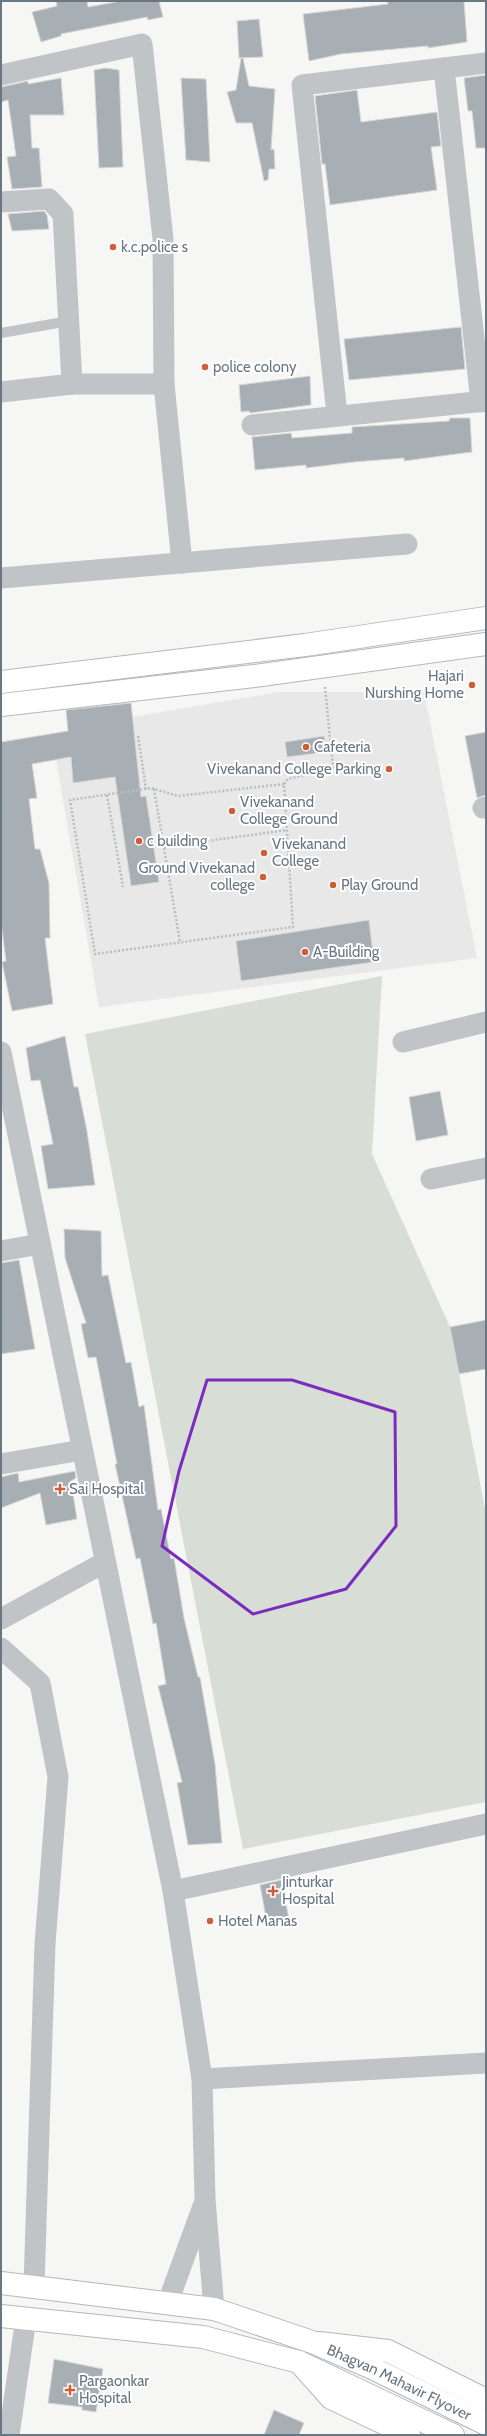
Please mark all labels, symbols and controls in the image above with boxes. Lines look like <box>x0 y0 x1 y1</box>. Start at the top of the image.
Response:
place label: k.c.police s <box>121 238 188 256</box>
marker: k.c.police s <box>108 242 118 252</box>
place label: police colony <box>213 358 297 376</box>
marker: police colony <box>200 362 210 372</box>
place label: Hajari Nurshing Home <box>365 667 464 702</box>
marker: Hajari Nurshing Home <box>467 680 477 690</box>
place label: Cafeteria <box>314 738 371 756</box>
marker: Cafeteria <box>301 742 311 752</box>
place label: Vivekanand College Parking <box>207 760 382 778</box>
marker: Vivekanand College Parking <box>384 764 394 774</box>
place label: Vivekanand College Ground <box>240 793 338 828</box>
marker: Vivekanand College Ground <box>227 806 237 816</box>
place label: c building <box>147 832 208 850</box>
place label: Vivekanand College <box>272 835 346 870</box>
marker: c building <box>134 836 144 846</box>
marker: Vivekanand College <box>259 848 269 858</box>
place label: Ground Vivekanad college <box>139 859 255 894</box>
marker: Ground Vivekanad college <box>258 872 268 882</box>
place label: Play Ground <box>341 876 418 894</box>
marker: Play Ground <box>328 880 338 890</box>
place label: A-Building <box>313 943 380 961</box>
marker: A-Building <box>300 947 310 957</box>
place label: Sai Hospital <box>69 1480 144 1498</box>
marker: Sai Hospital <box>54 1483 66 1495</box>
place label: Jinturkar Hospital <box>281 1873 335 1908</box>
marker: Jinturkar Hospital <box>267 1885 279 1897</box>
place label: Hotel Manas <box>218 1912 297 1930</box>
marker: Hotel Manas <box>205 1916 215 1926</box>
street label: Bhagvan Mahavir Flyover <box>324 2341 474 2424</box>
place label: Pargaonkar Hospital <box>79 2372 149 2407</box>
marker: Pargaonkar Hospital <box>64 2384 76 2396</box>

